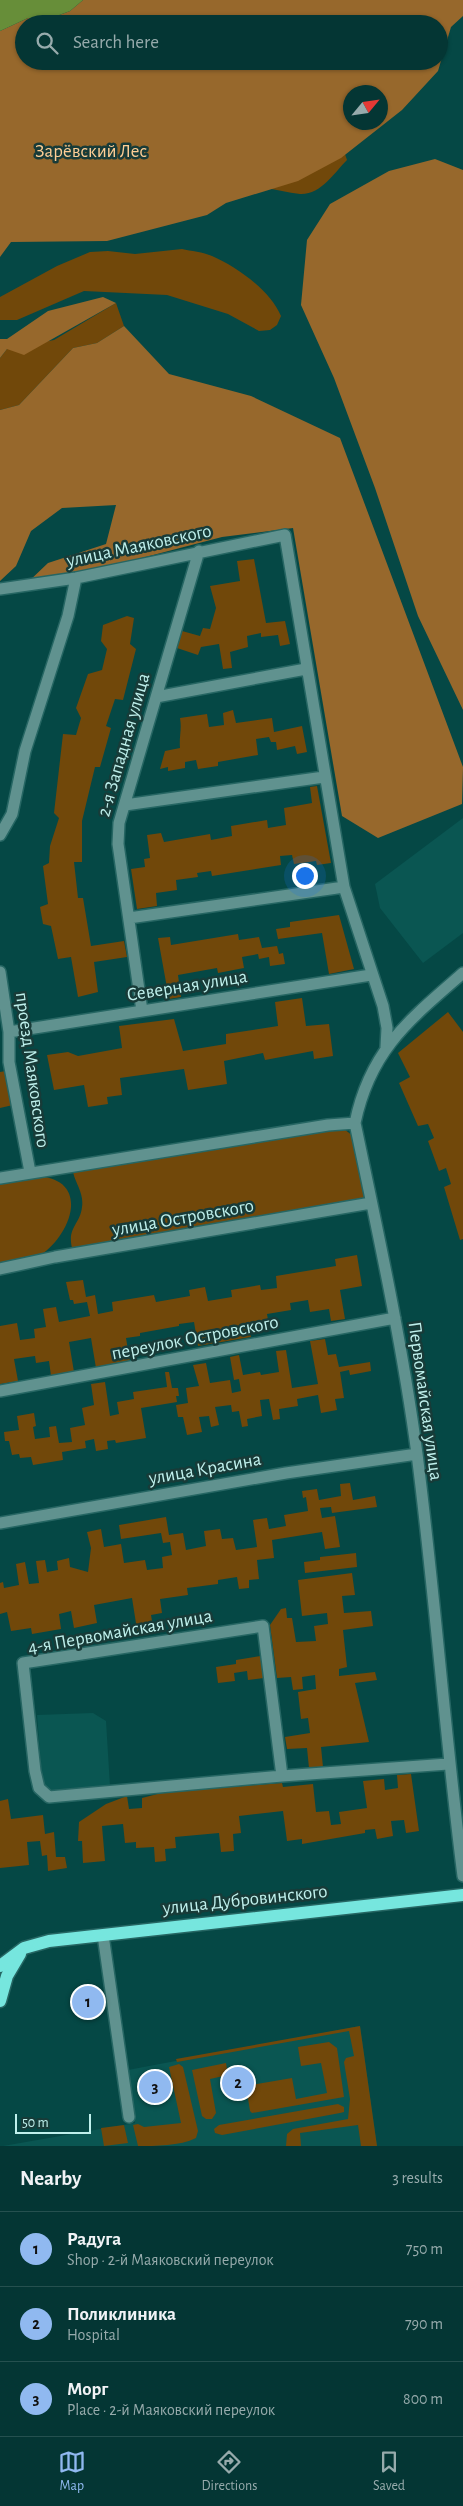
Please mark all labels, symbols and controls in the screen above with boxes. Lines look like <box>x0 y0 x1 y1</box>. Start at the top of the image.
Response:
search box <box>15 15 448 70</box>
icon: search <box>33 29 61 57</box>
text: Search here <box>73 33 159 52</box>
north arrow <box>343 85 388 130</box>
park label: Зарёвский Лес <box>35 142 147 161</box>
street label: улица Маяковского <box>64 521 213 571</box>
street label: 2-я Западная улица <box>94 671 154 819</box>
your location <box>292 863 318 889</box>
street label: Северная улица <box>125 967 249 1005</box>
street label: проезд Маяковского <box>12 991 52 1149</box>
street label: улица Островского <box>110 1196 255 1240</box>
street label: переулок Островского <box>110 1312 280 1364</box>
street label: Первомайская улица <box>404 1320 446 1482</box>
street label: улица Красина <box>146 1450 263 1488</box>
street label: 4-я Первомайская улица <box>26 1606 214 1658</box>
street label: улица Дубровинского <box>161 1882 328 1918</box>
pin: 1 <box>72 1983 104 2021</box>
pin: 2 <box>222 2064 254 2102</box>
pin: 3 <box>139 2068 171 2106</box>
scale bar <box>15 2111 91 2134</box>
text: 50 m <box>22 2116 49 2130</box>
text: Nearby <box>20 2168 81 2189</box>
text: 3 results <box>392 2170 443 2186</box>
text: Радуга <box>67 2230 121 2249</box>
text: 1 <box>33 2241 39 2257</box>
text: 750 m <box>406 2241 443 2257</box>
text: Shop · 2-й Маяковский переулок <box>67 2252 274 2268</box>
text: Поликлиника <box>67 2305 176 2324</box>
text: 2 <box>32 2316 40 2332</box>
text: 790 m <box>405 2316 443 2332</box>
text: Hospital <box>67 2327 120 2343</box>
text: Морг <box>67 2380 108 2399</box>
text: 3 <box>33 2391 39 2407</box>
text: 800 m <box>403 2391 443 2407</box>
text: Place · 2-й Маяковский переулок <box>67 2402 275 2418</box>
tab: Map <box>58 2448 86 2495</box>
tab: Directions <box>202 2448 257 2495</box>
tab: Saved <box>373 2448 405 2495</box>

